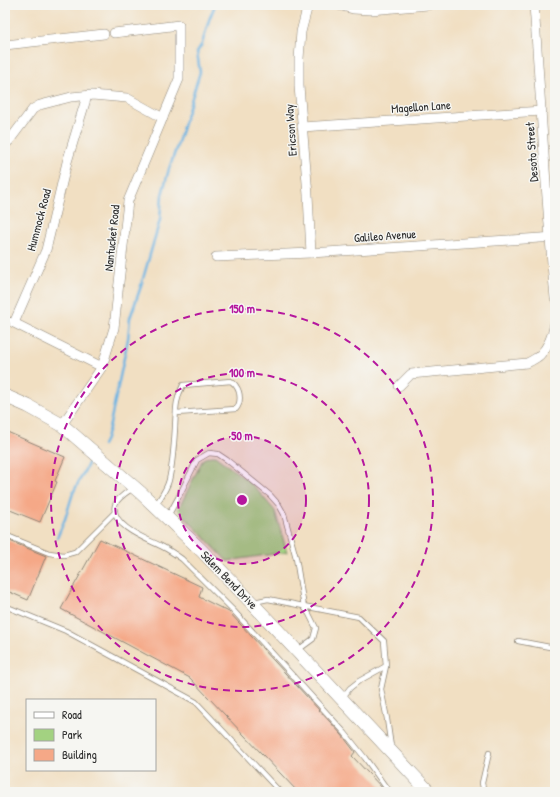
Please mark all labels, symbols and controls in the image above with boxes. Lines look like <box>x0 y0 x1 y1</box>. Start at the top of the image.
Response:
street label: Magellon Lane <box>391 96 451 117</box>
street label: Ericson Way <box>280 103 301 157</box>
street label: Desoto Street <box>521 121 542 182</box>
street label: Hummock Road <box>22 187 55 253</box>
street label: Nantucket Road <box>100 204 123 272</box>
street label: Galileo Avenue <box>353 225 417 246</box>
text: 150 m <box>229 300 255 317</box>
text: 100 m <box>229 364 255 381</box>
text: 50 m <box>231 427 253 444</box>
centre of rings <box>235 493 249 507</box>
street label: Salem Bend Drive <box>197 547 262 613</box>
legend <box>26 699 156 771</box>
text: Road <box>62 706 82 723</box>
text: Park <box>62 726 82 743</box>
text: Building <box>62 746 97 763</box>

